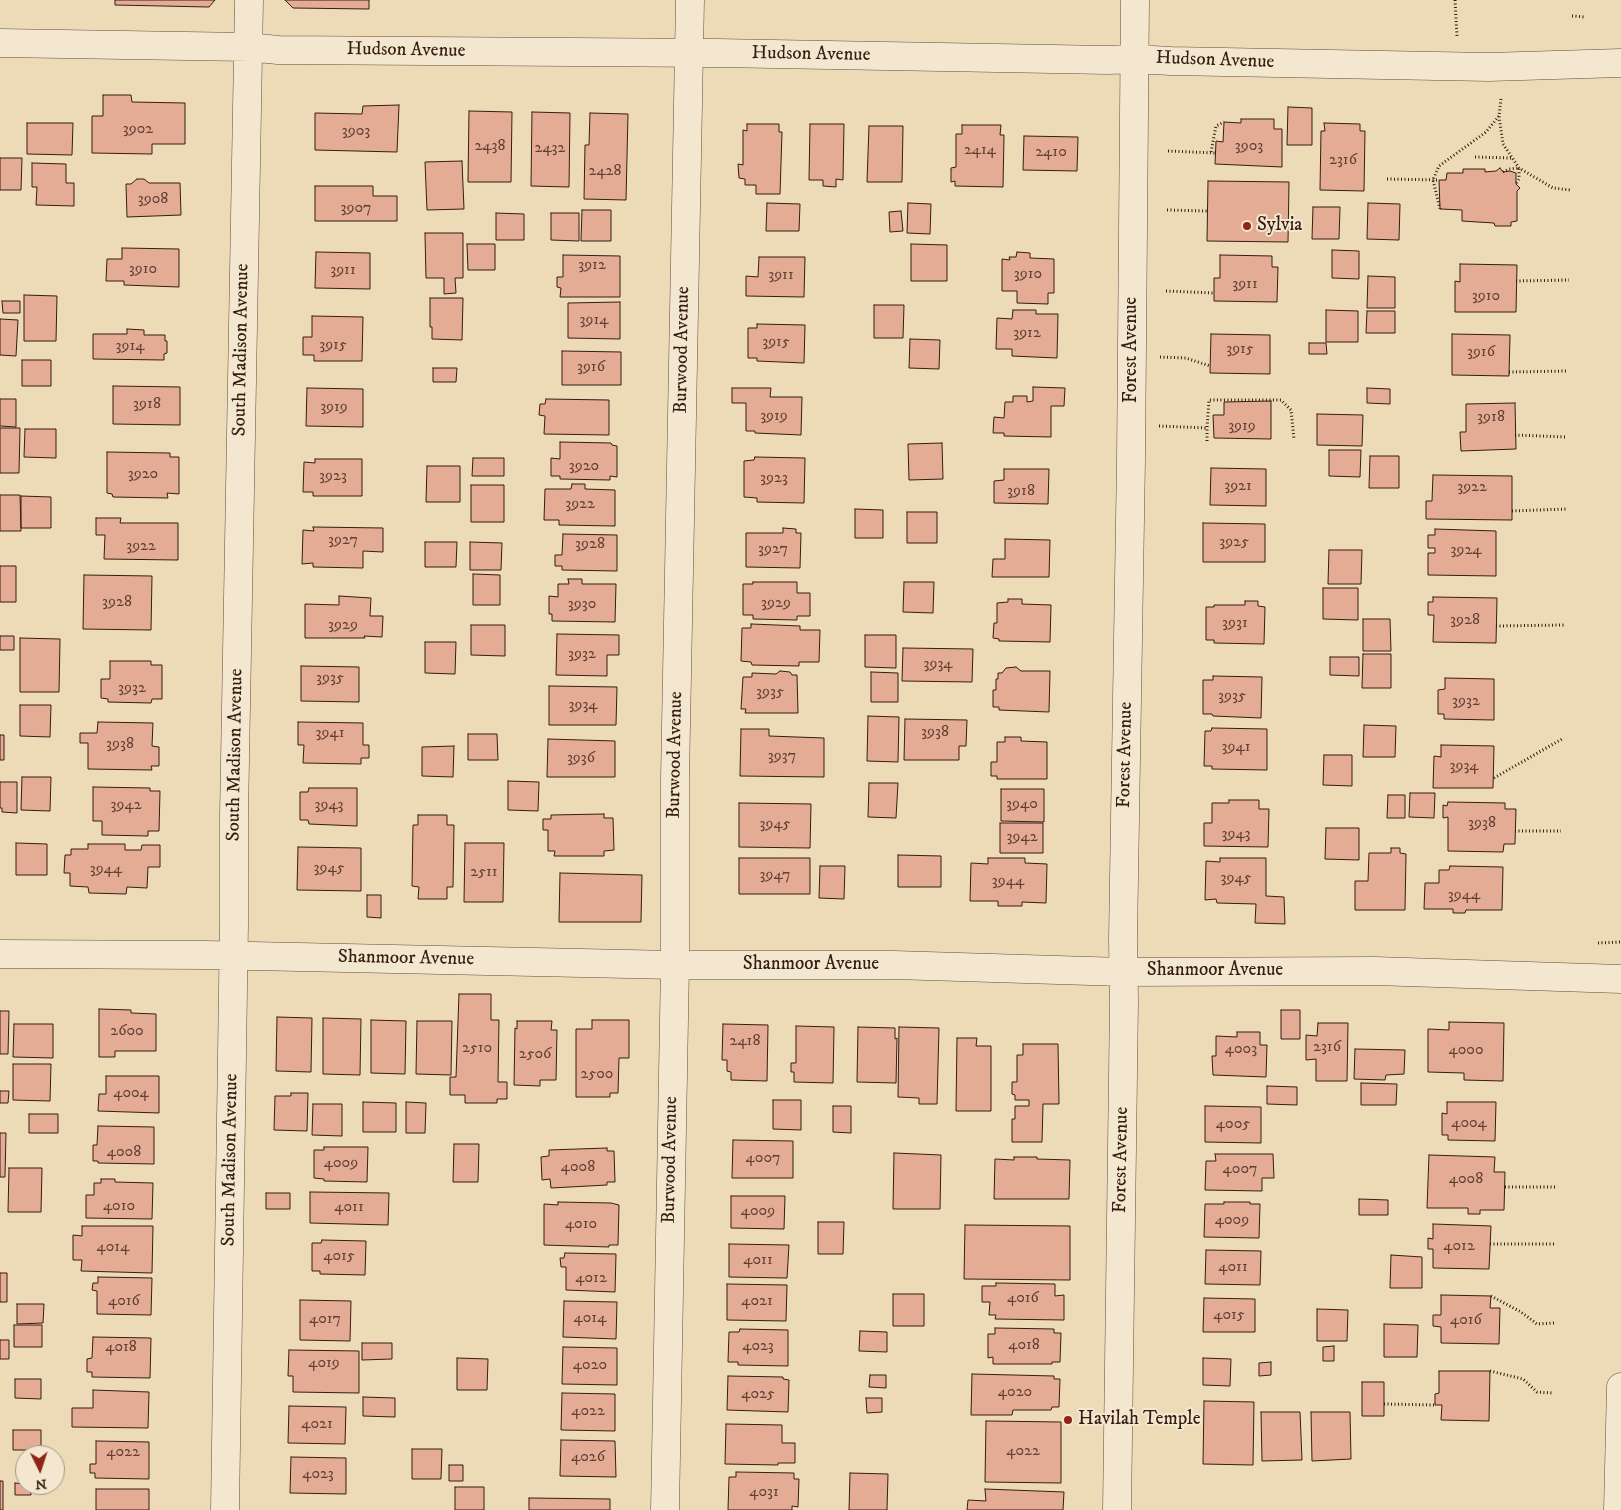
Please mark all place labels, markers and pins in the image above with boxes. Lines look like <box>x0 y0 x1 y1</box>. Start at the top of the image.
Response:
place label: Sylvia <box>1257 215 1302 237</box>
marker: Sylvia <box>1241 220 1253 232</box>
place label: Havilah Temple <box>1078 1409 1201 1431</box>
marker: Havilah Temple <box>1062 1414 1074 1426</box>

